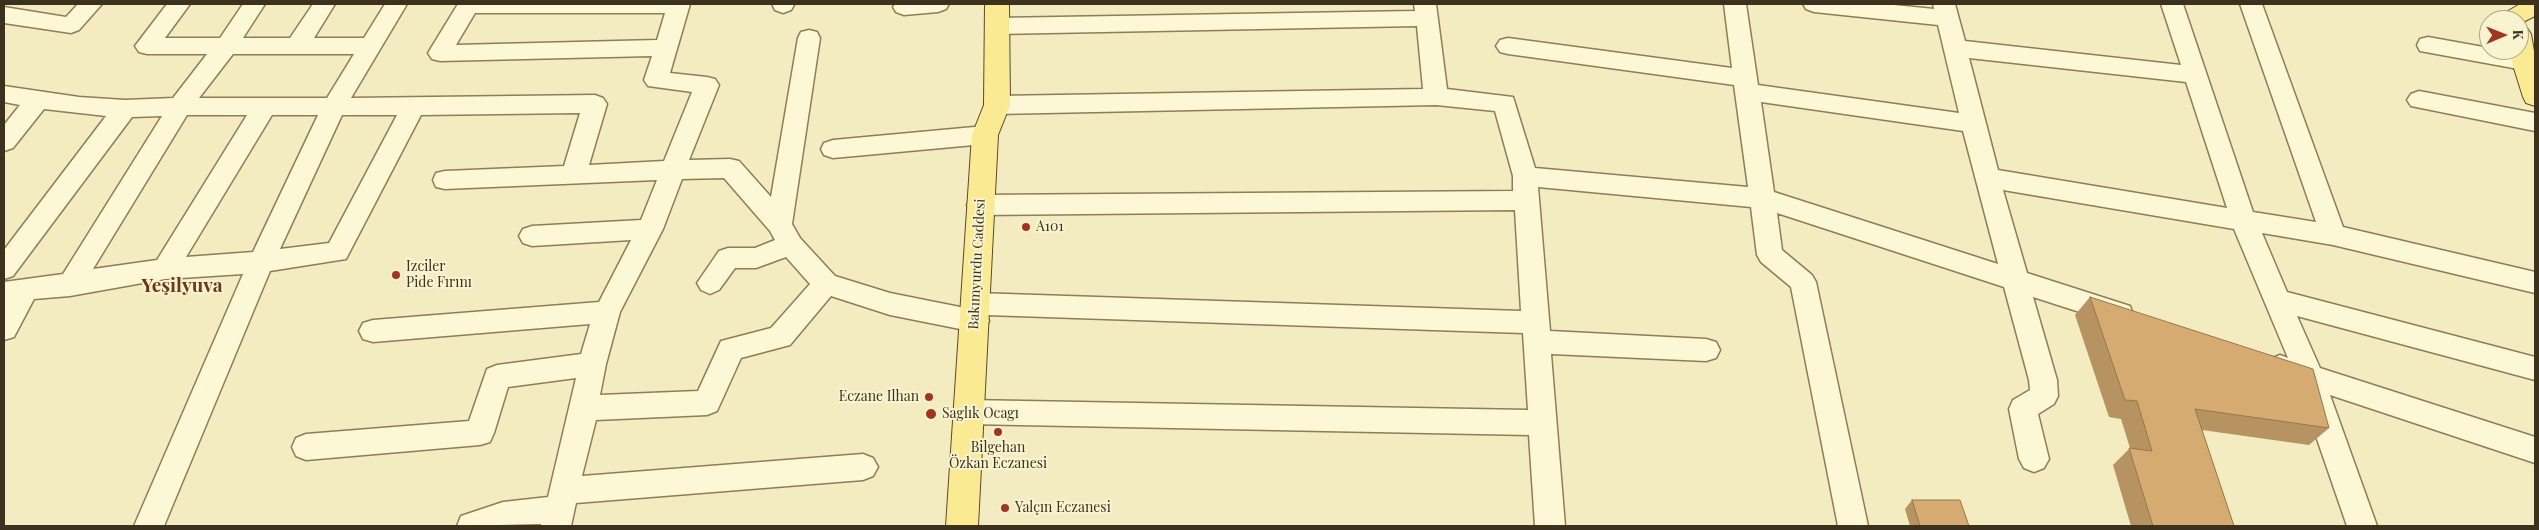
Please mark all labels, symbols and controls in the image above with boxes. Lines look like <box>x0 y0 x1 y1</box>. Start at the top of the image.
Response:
north arrow <box>2479 10 2529 60</box>
text: K <box>2509 30 2528 40</box>
street label: Bakımyurdu Caddesi <box>965 198 989 330</box>
place label: A101 <box>1036 219 1064 235</box>
marker: A101 <box>1020 221 1032 233</box>
place label: Izciler Pide Fırını <box>406 259 472 292</box>
marker: Izciler Pide Fırını <box>390 269 402 281</box>
district label: Yeşilyuva <box>141 275 223 297</box>
place label: Eczane Ilhan <box>839 389 919 405</box>
marker: Eczane Ilhan <box>923 391 935 403</box>
place label: Saglık Ocagı <box>942 406 1019 422</box>
marker: Saglık Ocagı <box>924 407 938 421</box>
marker: Bilgehan Özkan Eczanesi <box>992 426 1004 438</box>
place label: Bilgehan Özkan Eczanesi <box>949 440 1047 472</box>
place label: Yalçın Eczanesi <box>1015 500 1111 516</box>
marker: Yalçın Eczanesi <box>999 502 1011 514</box>

